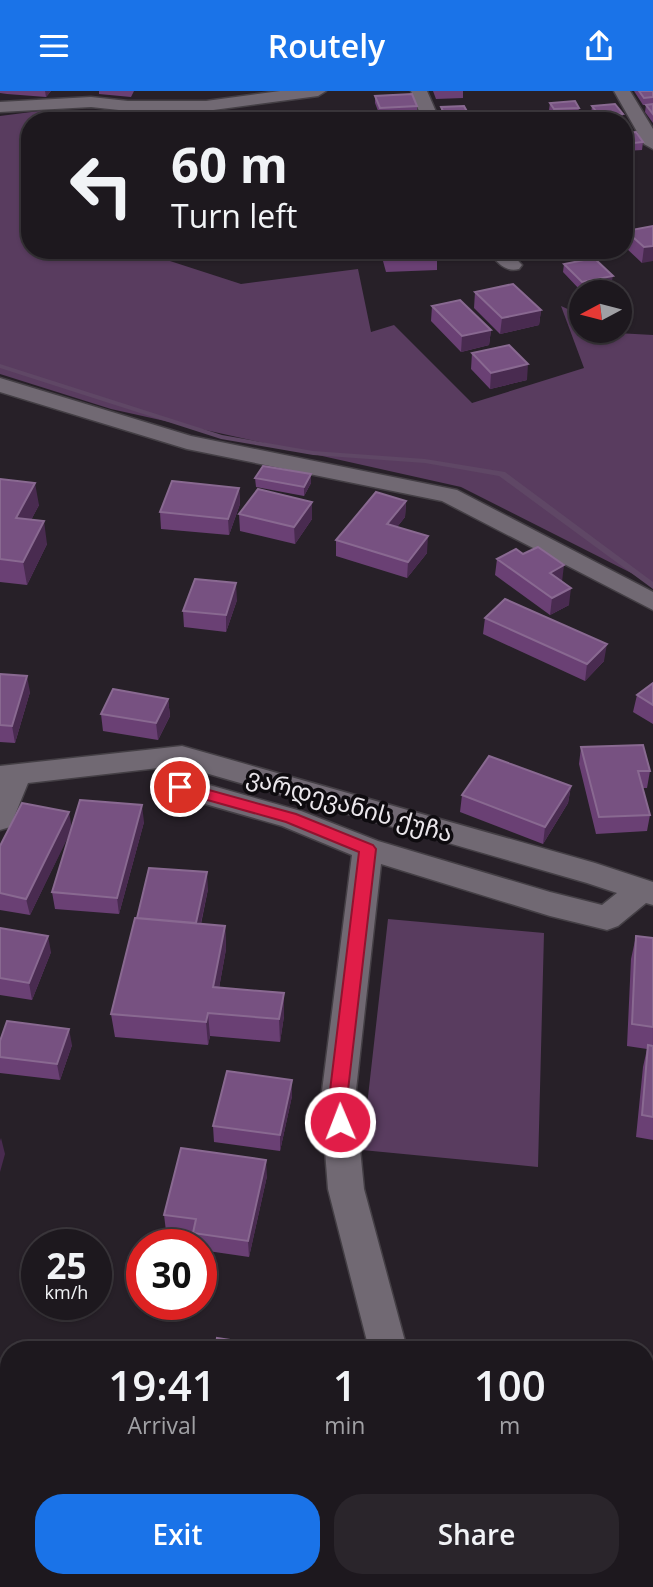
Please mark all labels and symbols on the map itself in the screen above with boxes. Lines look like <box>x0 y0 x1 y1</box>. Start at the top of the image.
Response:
north arrow <box>569 280 632 343</box>
pin <box>150 757 210 817</box>
street label: ვარდევანის ქუჩა <box>243 759 457 849</box>
position arrow <box>303 1085 377 1159</box>
speed limit sign: 30 <box>126 1229 217 1320</box>

